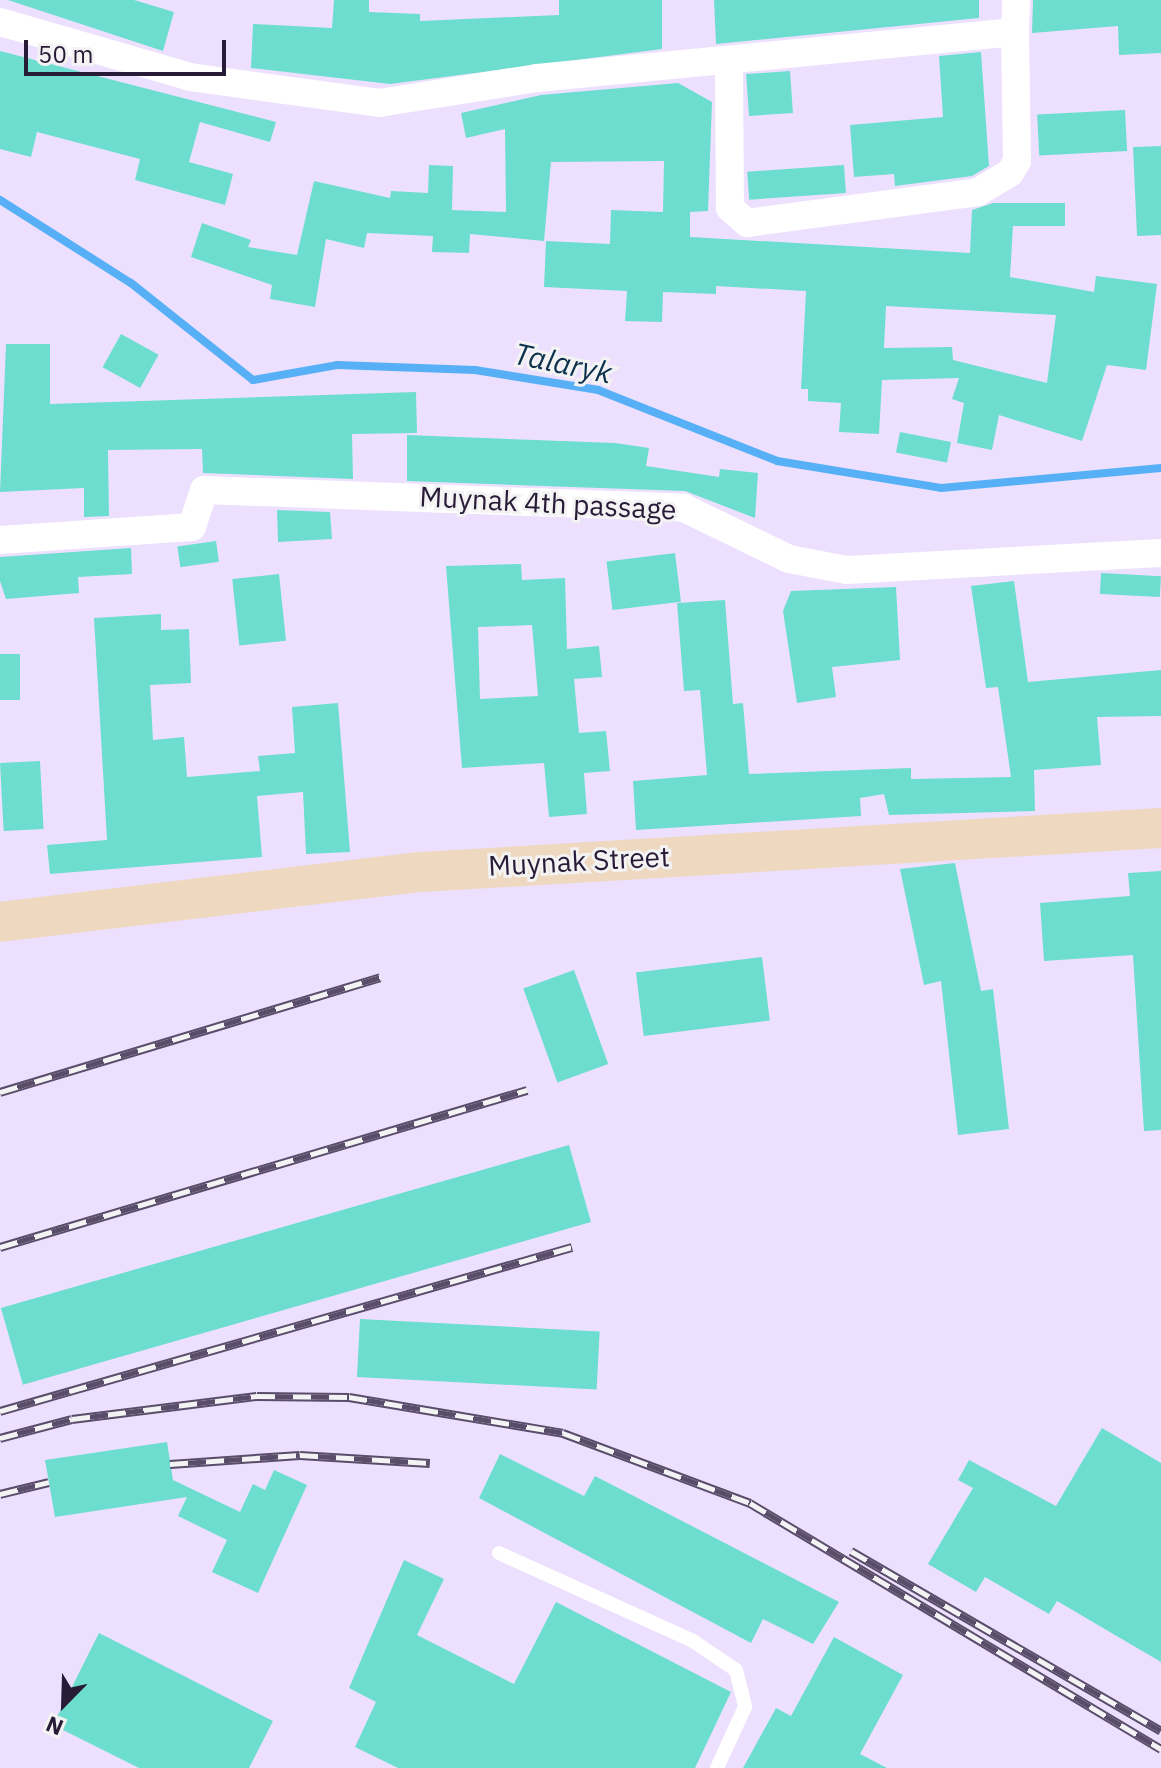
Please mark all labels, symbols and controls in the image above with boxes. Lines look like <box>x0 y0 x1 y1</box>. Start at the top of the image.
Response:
scale bar <box>28 24 230 74</box>
text: 50 m <box>38 38 93 70</box>
water label: Talaryk <box>511 335 615 391</box>
street label: Muynak 4th passage <box>419 479 677 527</box>
street label: Muynak Street <box>487 839 671 883</box>
north arrow <box>24 1664 104 1744</box>
text: N <box>41 1710 67 1743</box>

